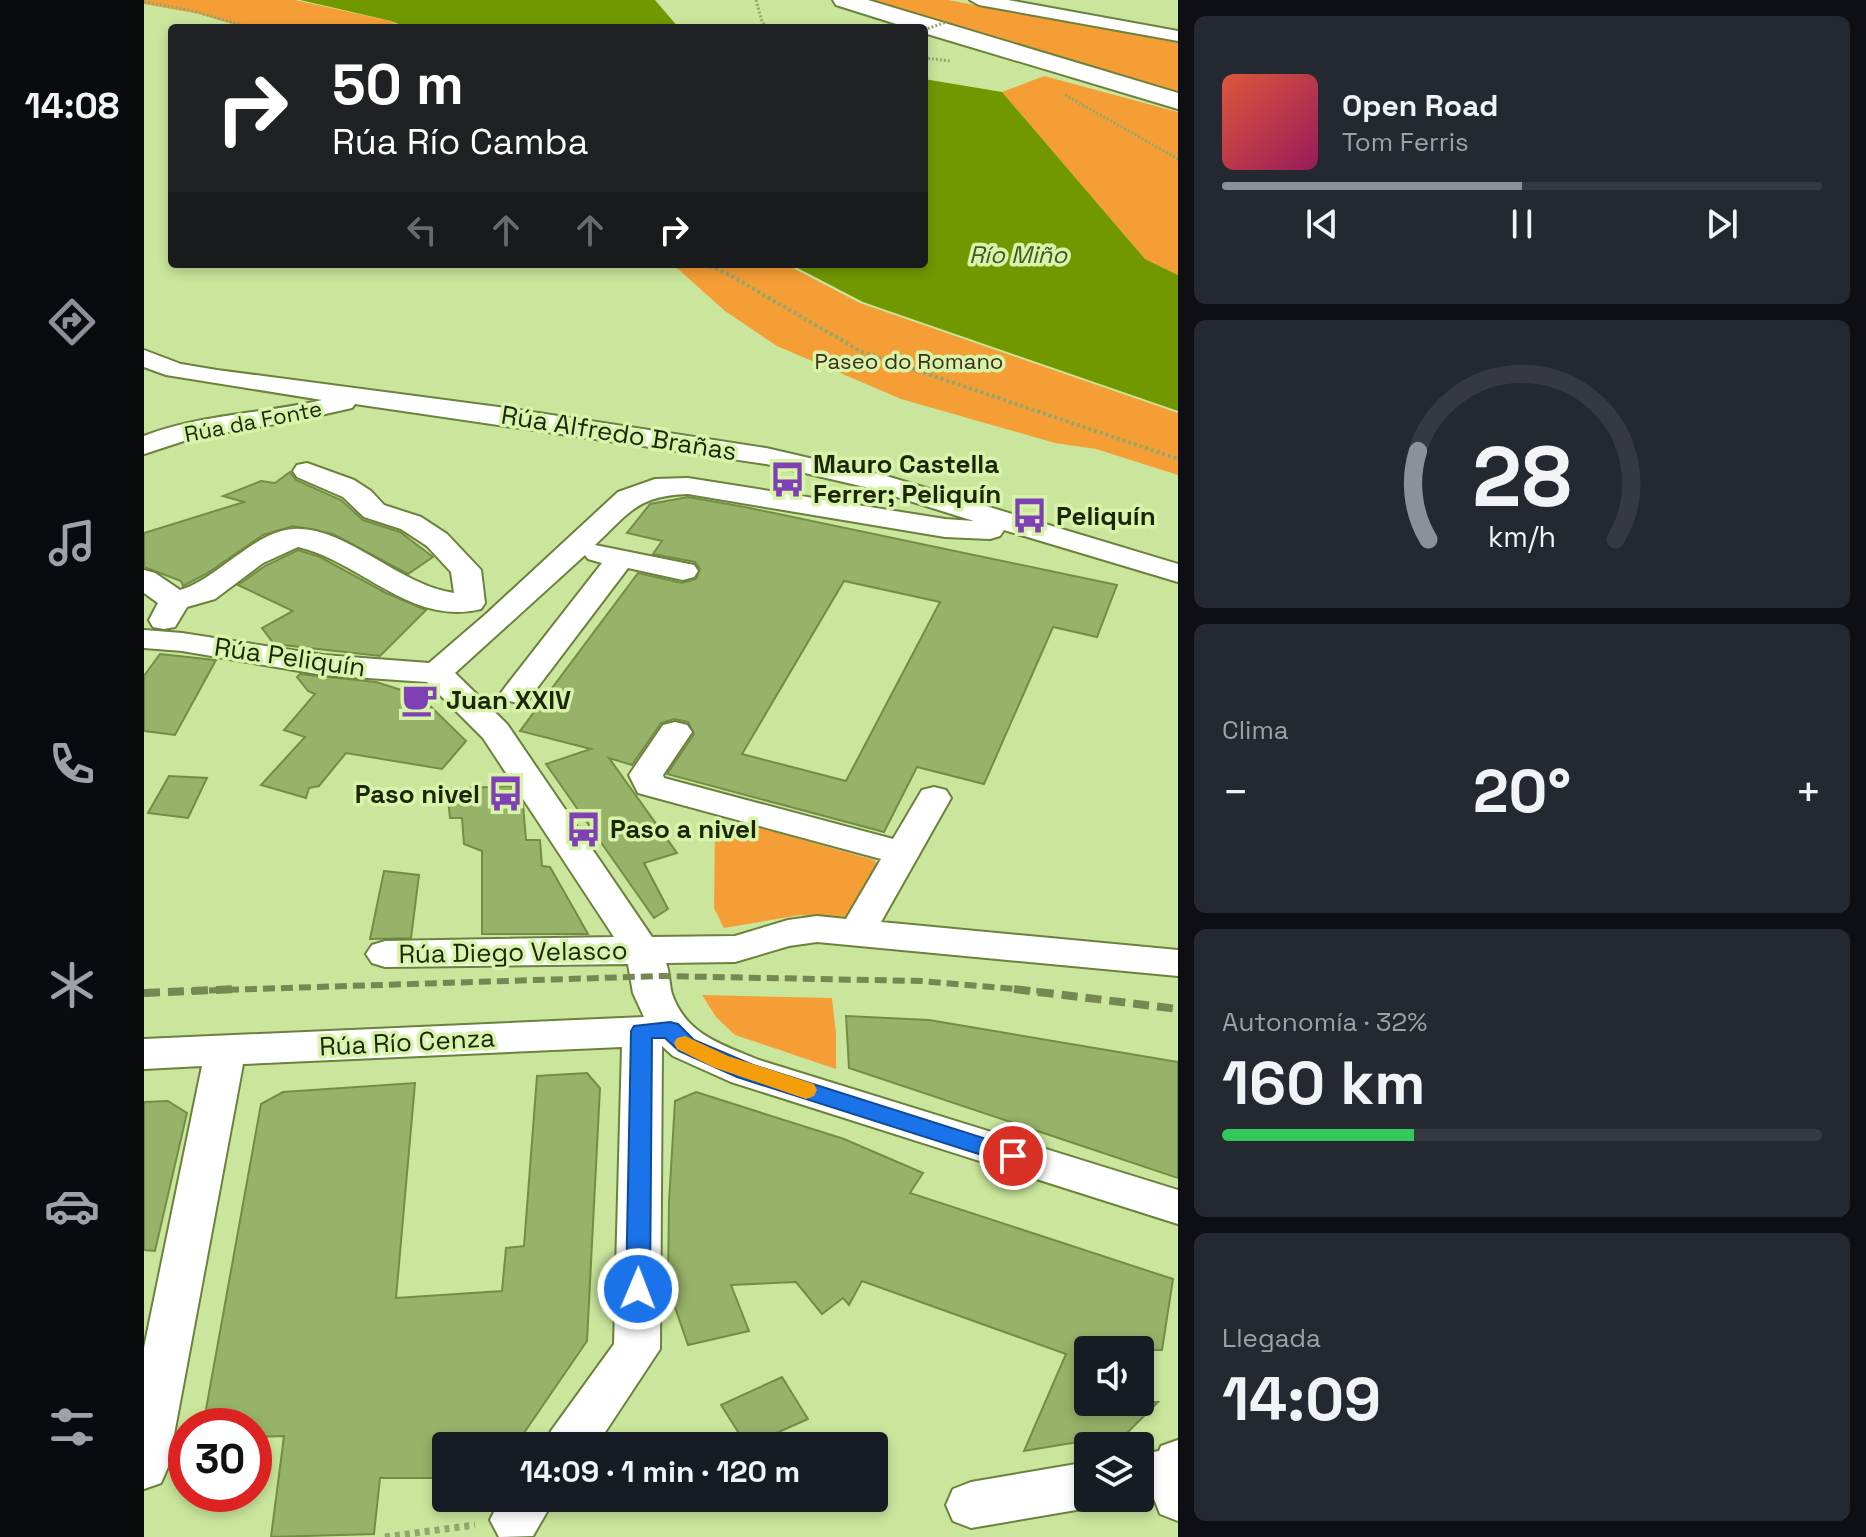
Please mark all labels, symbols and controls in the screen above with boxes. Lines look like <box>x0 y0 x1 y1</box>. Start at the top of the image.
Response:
text: 50 m <box>332 49 464 120</box>
icon: right <box>200 56 304 160</box>
text: 14:08 <box>25 83 119 129</box>
text: Open Road <box>1342 86 1498 125</box>
text: Rúa Río Camba <box>332 119 588 165</box>
text: Tom Ferris <box>1342 125 1469 159</box>
icon: previous <box>1300 202 1344 246</box>
icon: pause <box>1500 202 1544 246</box>
icon: next <box>1700 202 1744 246</box>
icon: left <box>400 208 444 252</box>
icon: ahead <box>484 208 528 252</box>
icon: ahead <box>568 208 612 252</box>
icon: right <box>652 208 696 252</box>
water label: Río Miño <box>969 239 1068 270</box>
icon: directions <box>44 294 100 350</box>
park label: Paseo do Romano <box>815 347 1003 375</box>
street label: Rúa da Fonte <box>182 394 324 448</box>
street label: Rúa Alfredo Brañas <box>499 398 739 468</box>
text: 28 <box>1472 424 1572 530</box>
place label: Mauro Castella Ferrer; Peliquín <box>813 447 1001 511</box>
bus stop icon: Mauro Castella Ferrer; Peliquín <box>768 460 806 498</box>
bus stop icon: Peliquín <box>1011 497 1049 535</box>
place label: Peliquín <box>1056 499 1156 533</box>
icon: music <box>44 515 100 571</box>
text: km/h <box>1488 519 1556 555</box>
street label: Rúa Peliquín <box>212 630 368 684</box>
cafe icon: Juan XXIV <box>401 681 439 719</box>
place label: Juan XXIV <box>446 683 571 717</box>
text: Clima <box>1222 713 1289 747</box>
icon: phone <box>44 736 100 792</box>
text: 20° <box>1473 753 1571 830</box>
text: − <box>1222 764 1249 820</box>
text: + <box>1795 764 1822 820</box>
bus stop icon: Paso nivel <box>487 775 525 813</box>
place label: Paso nivel <box>355 777 480 811</box>
bus stop icon: Paso a nivel <box>565 810 603 848</box>
place label: Paso a nivel <box>610 812 757 846</box>
street label: Rúa Diego Velasco <box>398 933 628 971</box>
icon: climate <box>44 957 100 1013</box>
text: Autonomía · 32% <box>1222 1005 1427 1039</box>
street label: Rúa Río Cenza <box>318 1020 496 1064</box>
text: 160 km <box>1222 1045 1425 1122</box>
pin <box>979 1122 1047 1190</box>
icon: arrive <box>991 1134 1035 1178</box>
icon: car <box>44 1178 100 1234</box>
position arrow <box>596 1247 680 1331</box>
text: Llegada <box>1222 1321 1321 1355</box>
map controls <box>1074 1336 1154 1512</box>
button: sound <box>1074 1336 1154 1416</box>
text: 14:09 <box>1222 1361 1381 1438</box>
icon: filters <box>44 1399 100 1455</box>
speed limit sign: 30 <box>168 1408 272 1512</box>
button: layers <box>1074 1432 1154 1512</box>
text: 14:09 · 1 min · 120 m <box>520 1452 800 1491</box>

